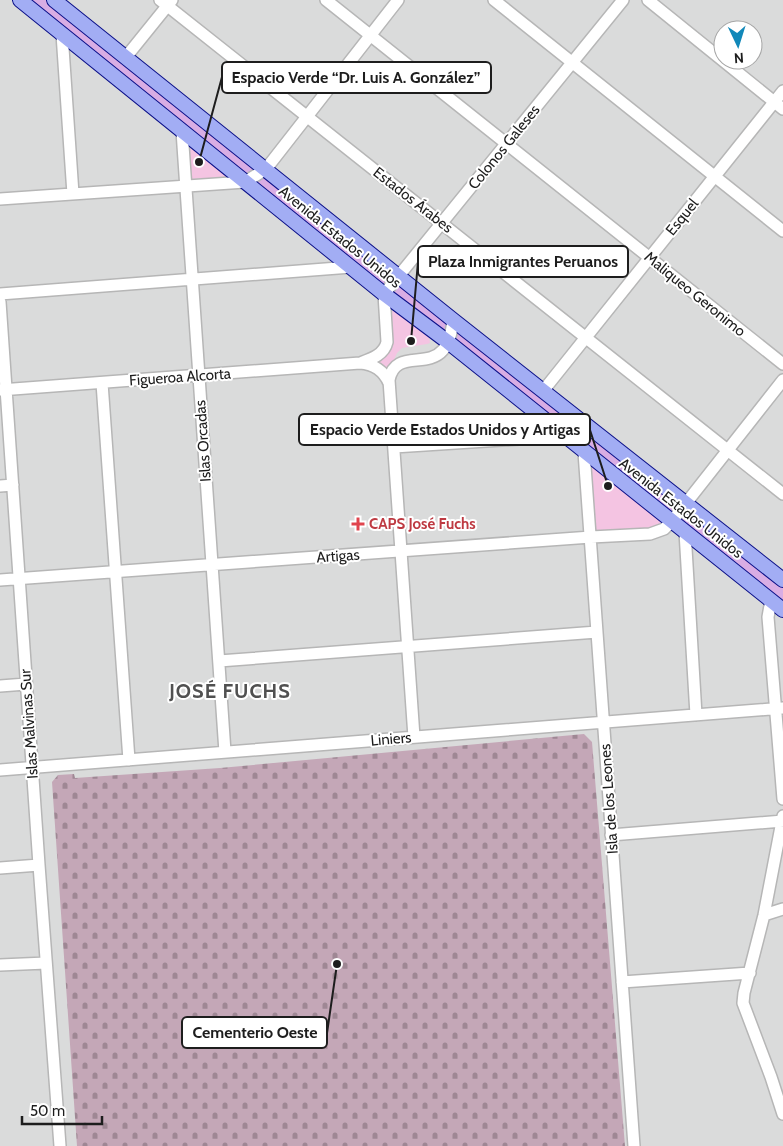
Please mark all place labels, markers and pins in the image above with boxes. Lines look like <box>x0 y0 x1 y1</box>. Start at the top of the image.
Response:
callout: Espacio Verde “Dr. Luis A. González” <box>222 62 491 93</box>
callout: Plaza Inmigrantes Peruanos <box>418 246 628 277</box>
callout: Espacio Verde Estados Unidos y Artigas <box>299 414 590 445</box>
place label: CAPS José Fuchs <box>369 515 476 533</box>
marker: CAPS José Fuchs <box>351 517 365 531</box>
callout: Cementerio Oeste <box>182 1017 327 1048</box>

